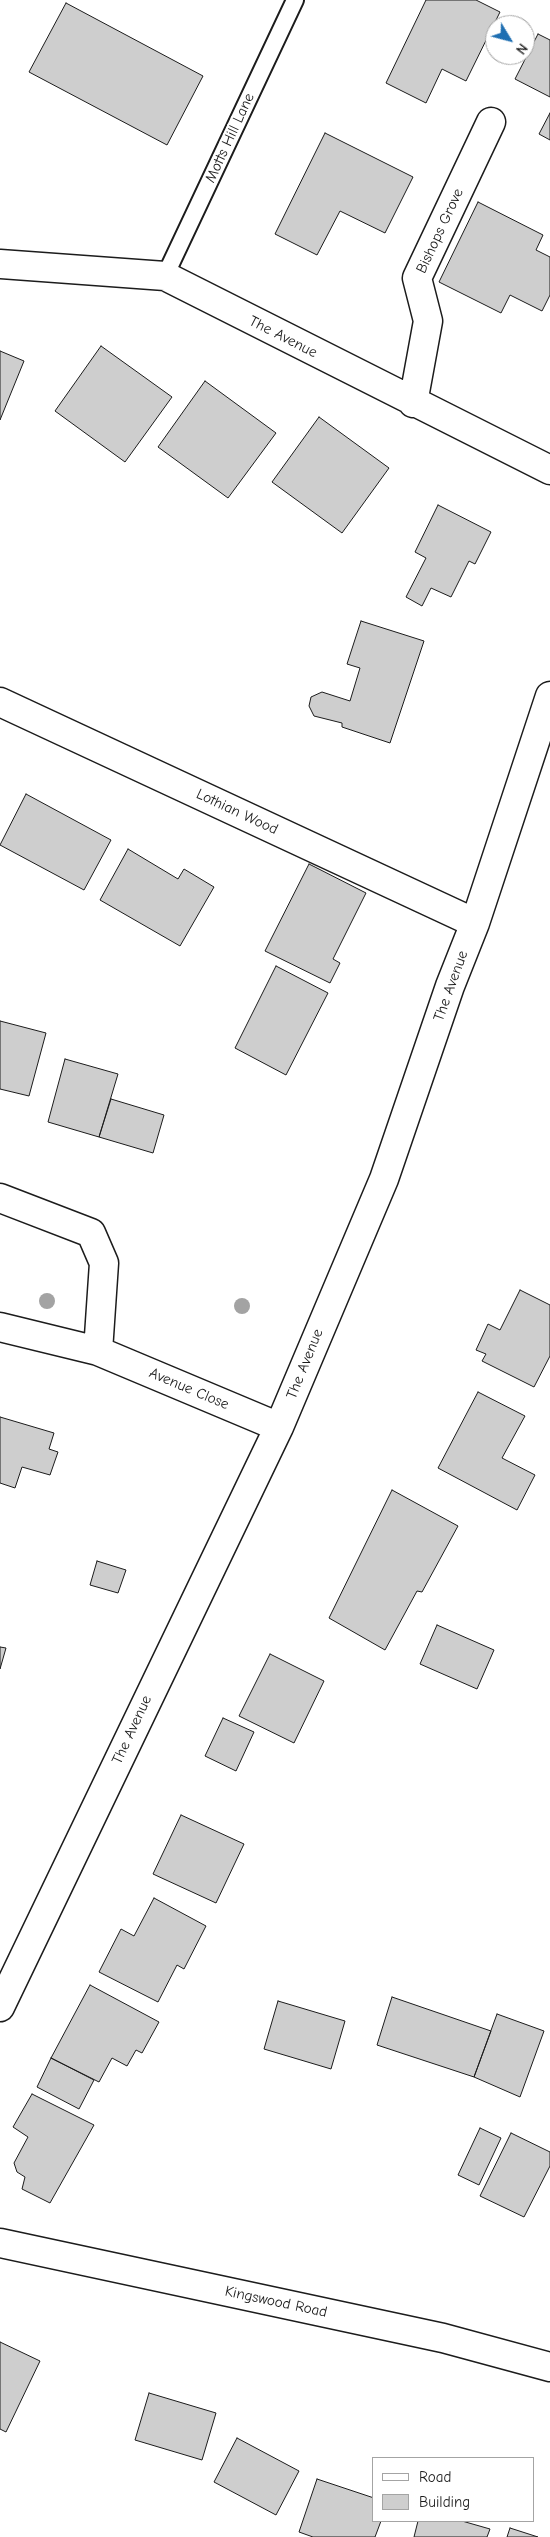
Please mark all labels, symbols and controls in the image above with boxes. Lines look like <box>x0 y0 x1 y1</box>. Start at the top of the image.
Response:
north arrow <box>485 15 535 65</box>
text: N <box>512 40 531 57</box>
street label: Motts Hill Lane <box>201 90 259 186</box>
street label: Bishops Grove <box>412 186 468 276</box>
street label: The Avenue <box>246 312 320 362</box>
street label: Lothian Wood <box>193 785 281 839</box>
street label: The Avenue <box>430 948 472 1024</box>
street label: The Avenue <box>283 1326 327 1402</box>
street label: Avenue Close <box>146 1364 232 1414</box>
street label: The Avenue <box>108 1693 156 1767</box>
street label: Kingswood Road <box>223 2282 329 2322</box>
legend <box>372 2457 535 2522</box>
text: Road <box>419 2468 451 2486</box>
text: Building <box>419 2493 470 2511</box>

